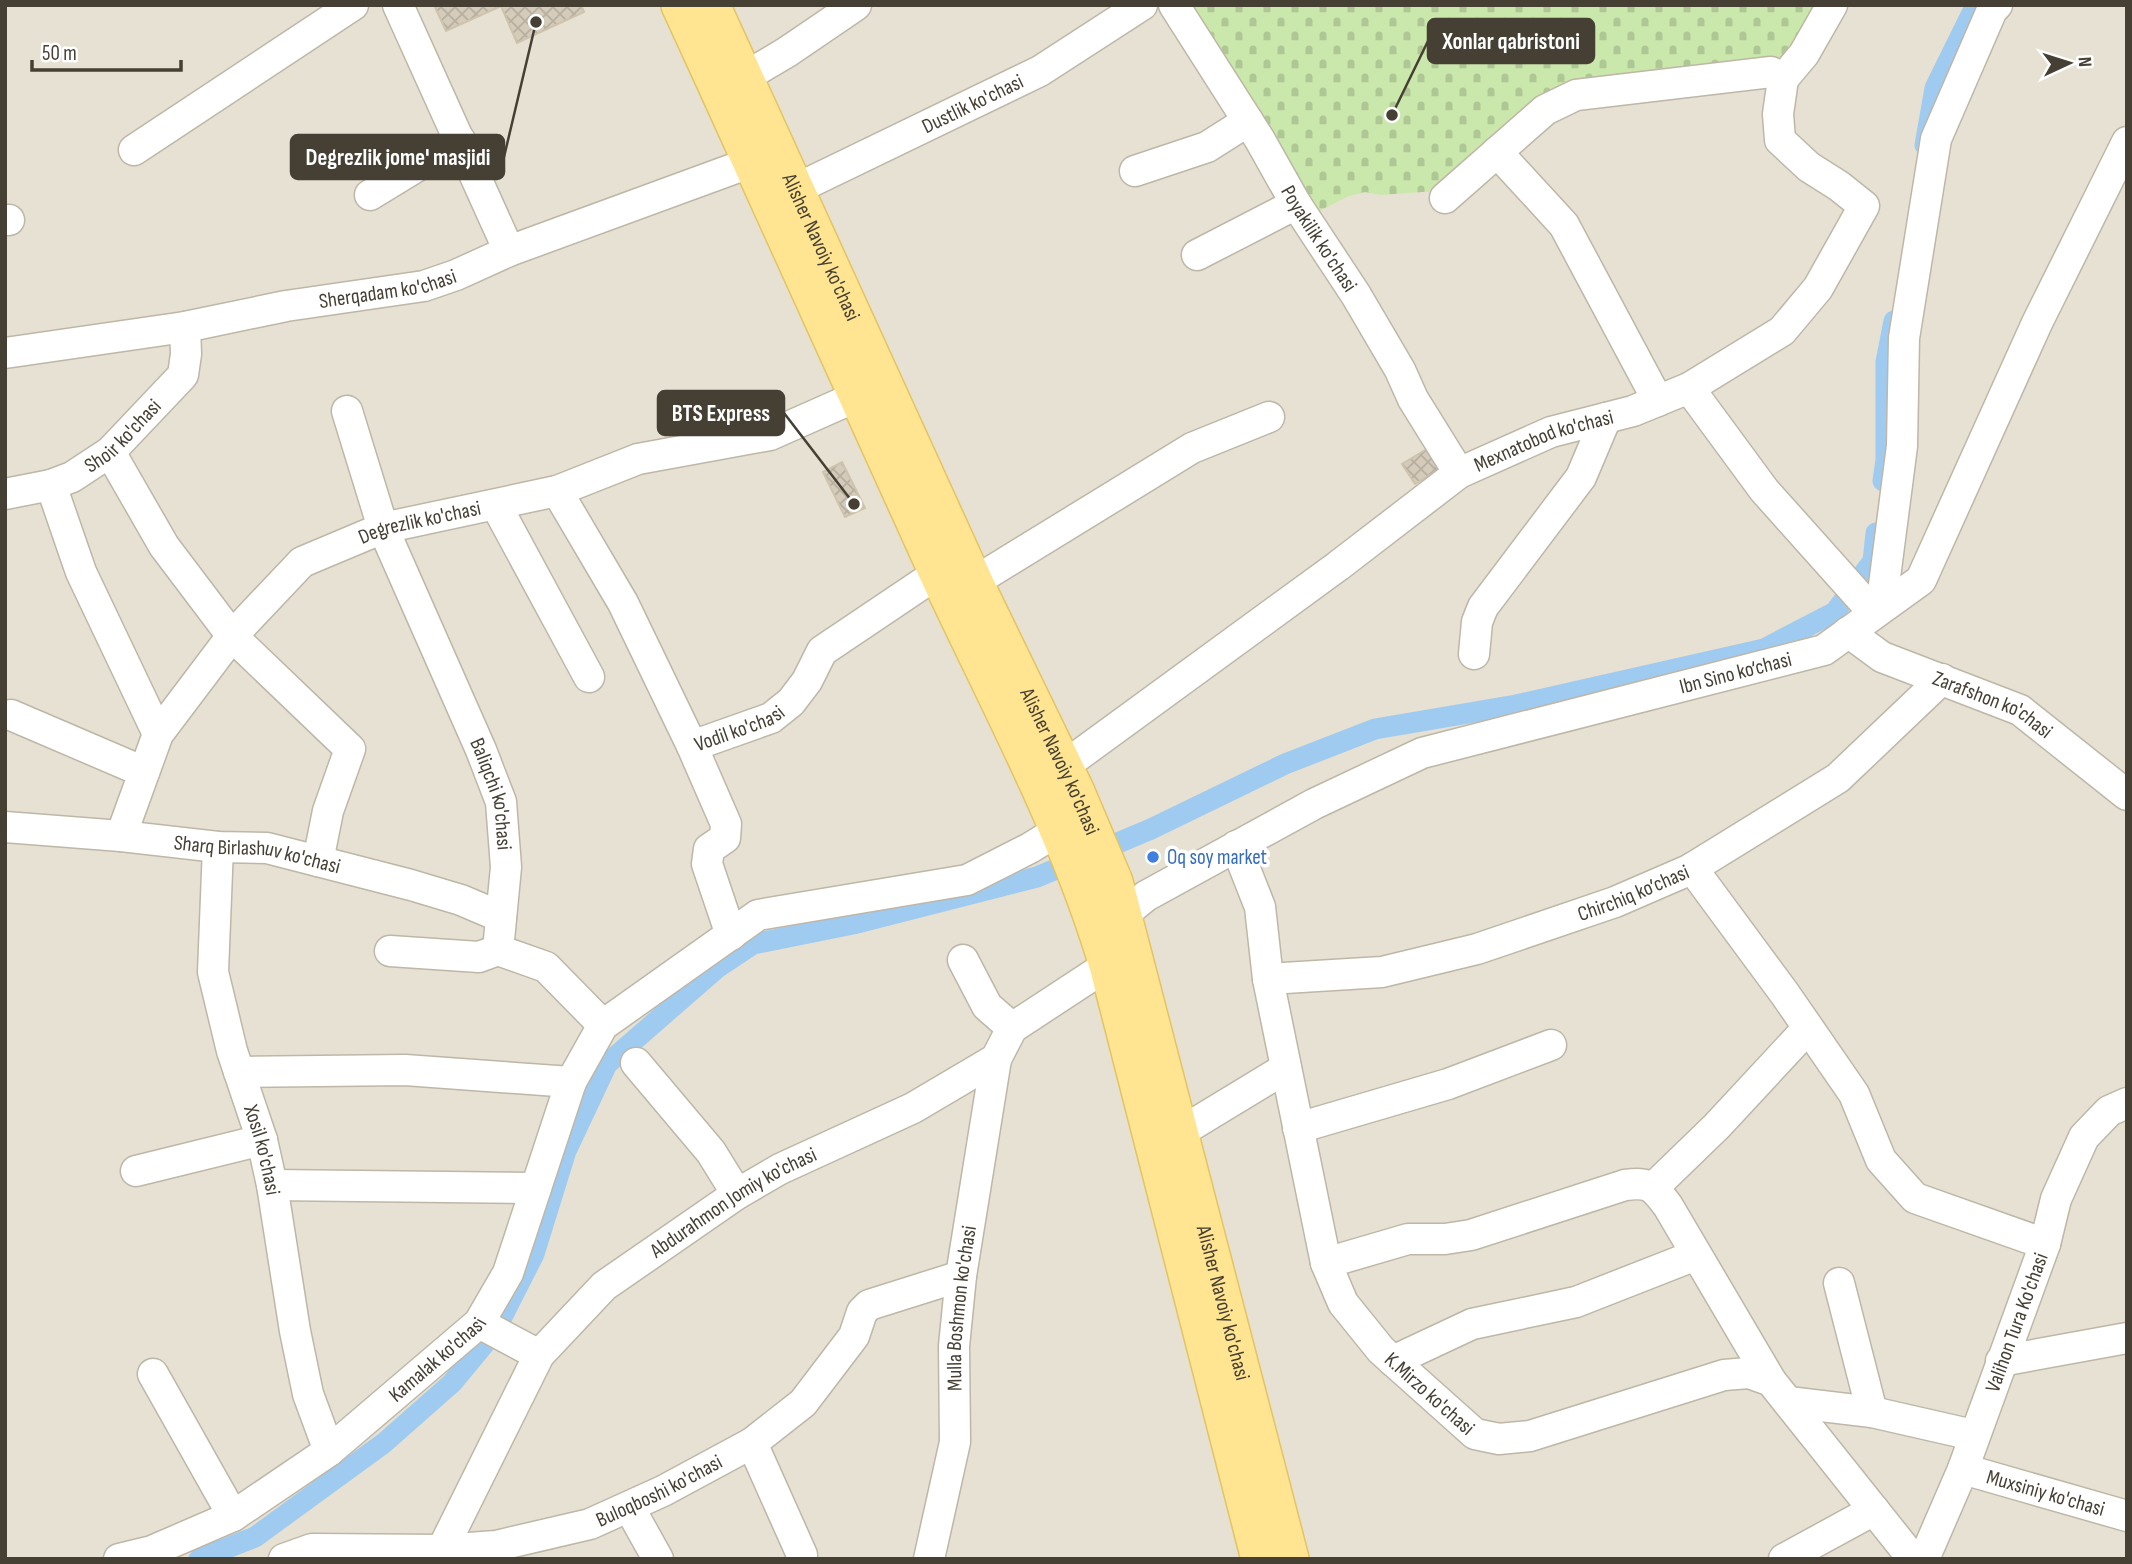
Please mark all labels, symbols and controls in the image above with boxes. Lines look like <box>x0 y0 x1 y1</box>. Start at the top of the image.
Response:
callout: Xonlar qabristoni <box>1428 19 1594 63</box>
scale bar <box>32 28 180 72</box>
text: Xonlar qabristoni <box>1441 28 1580 56</box>
north arrow <box>2034 28 2104 98</box>
text: 50 m <box>42 41 77 66</box>
text: N <box>2073 56 2096 68</box>
street label: Dustlik ko'chasi <box>918 69 1027 139</box>
callout: Degrezlik jome' masjidi <box>291 135 504 179</box>
text: Degrezlik jome' masjidi <box>306 144 490 172</box>
street label: Alisher Navoiy ko'chasi <box>777 168 866 325</box>
street label: Poyakilik ko'chasi <box>1276 181 1363 296</box>
street label: Sherqadam ko'chasi <box>317 263 459 314</box>
callout: BTS Express <box>658 391 784 435</box>
street label: Shoir ko'chasi <box>80 394 166 478</box>
text: BTS Express <box>672 400 770 428</box>
street label: Mexnatobod ko'chasi <box>1470 404 1616 477</box>
street label: Degrezlik ko'chasi <box>355 495 483 549</box>
street label: Ibn Sino ko‘chasi <box>1677 646 1794 699</box>
street label: Zarafshon ko'chasi <box>1929 665 2058 744</box>
street label: Alisher Navoiy ko'chasi <box>1014 683 1105 838</box>
street label: Vodil ko'chasi <box>691 700 789 757</box>
street label: Baliqchi ko'chasi <box>465 734 517 851</box>
street label: Sharq Birlashuv ko'chasi <box>173 830 343 879</box>
place label: Oq soy market <box>1167 845 1267 870</box>
marker: Oq soy market <box>1145 849 1161 865</box>
street label: Chirchiq ko’chasi <box>1574 859 1693 926</box>
street label: Xosil ko'chasi <box>238 1100 286 1197</box>
street label: Abdurahmon Jomiy ko'chasi <box>644 1142 820 1263</box>
street label: Alisher Navoiy ko'chasi <box>1191 1222 1256 1383</box>
street label: Mulla Boshmon ko'chasi <box>941 1224 981 1391</box>
street label: Valihon Tura Ko'chasi <box>1980 1250 2053 1396</box>
street label: Kamalak ko'chasi <box>384 1313 492 1407</box>
street label: K.Mirzo ko'chasi <box>1379 1347 1480 1440</box>
street label: Buloqboshi ko'chasi <box>592 1449 726 1532</box>
street label: Muxsiniy ko'chasi <box>1984 1464 2108 1521</box>

